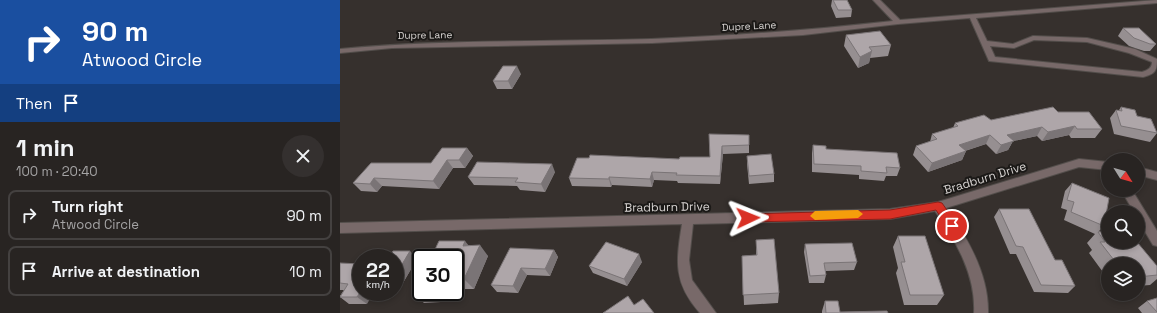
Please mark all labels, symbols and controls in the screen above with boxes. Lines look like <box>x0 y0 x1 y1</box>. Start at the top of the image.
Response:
text: 90 m <box>82 13 148 49</box>
icon: right <box>16 16 68 68</box>
street label: Dupre Lane <box>721 18 777 34</box>
street label: Dupre Lane <box>398 28 452 42</box>
text: Atwood Circle <box>82 48 202 71</box>
icon: arrive <box>60 92 82 114</box>
text: Then <box>16 94 52 113</box>
text: 1 min <box>16 132 75 163</box>
button: close <box>282 135 324 177</box>
north arrow <box>1101 153 1145 197</box>
map controls <box>1101 153 1145 301</box>
street label: Bradburn Drive <box>942 158 1028 198</box>
text: 100 m · 20:40 <box>16 163 98 180</box>
text: Turn right <box>52 197 123 216</box>
position arrow <box>727 197 769 239</box>
street label: Bradburn Drive <box>624 198 710 216</box>
icon: right <box>18 204 40 226</box>
button: search <box>1101 205 1145 249</box>
text: 90 m <box>286 206 322 225</box>
pin <box>935 209 969 243</box>
icon: arrive <box>941 215 963 237</box>
text: Atwood Circle <box>52 216 139 233</box>
speed limit sign: 30 <box>412 249 464 301</box>
text: 22 <box>366 257 390 283</box>
button: layers <box>1101 257 1145 301</box>
icon: arrive <box>18 260 40 282</box>
text: Arrive at destination <box>52 262 200 281</box>
text: 10 m <box>289 262 322 281</box>
text: km/h <box>366 278 390 291</box>

